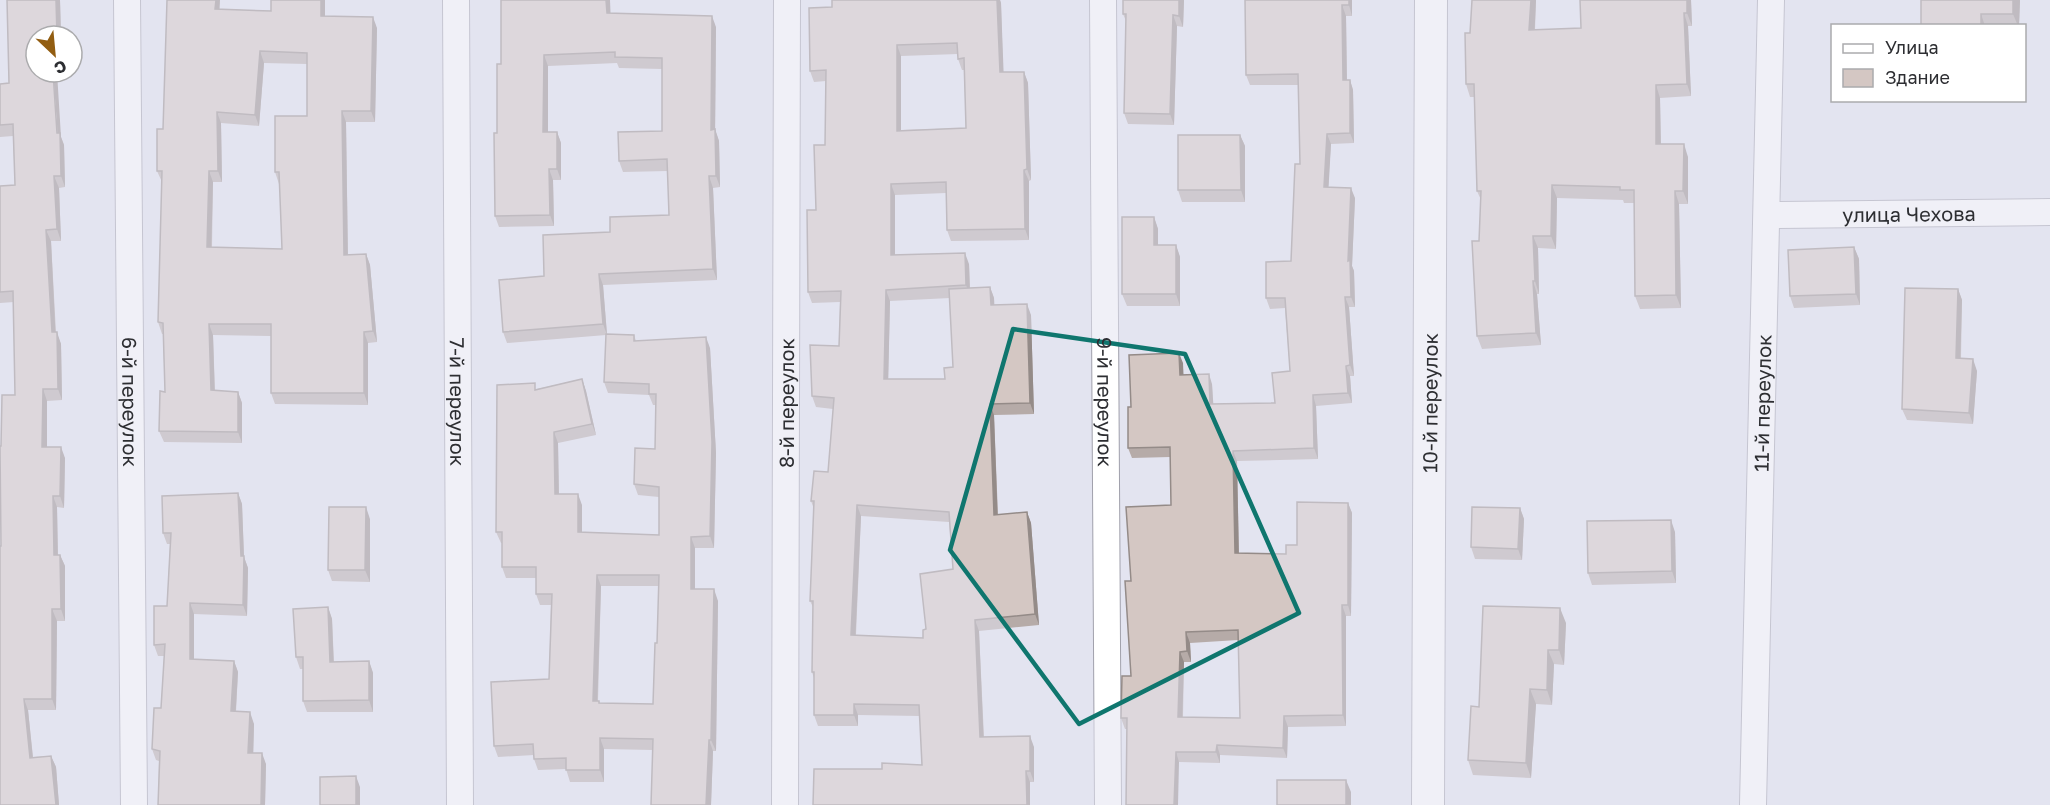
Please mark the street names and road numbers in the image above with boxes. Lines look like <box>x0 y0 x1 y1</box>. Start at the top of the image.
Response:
street label: улица Чехова <box>1842 201 1976 226</box>
street label: 10-й переулок <box>1417 333 1442 473</box>
street label: 11-й переулок <box>1748 334 1776 472</box>
street label: 6-й переулок <box>118 337 143 467</box>
street label: 9-й переулок <box>1093 337 1118 467</box>
street label: 7-й переулок <box>446 338 470 466</box>
street label: 8-й переулок <box>774 338 798 468</box>

